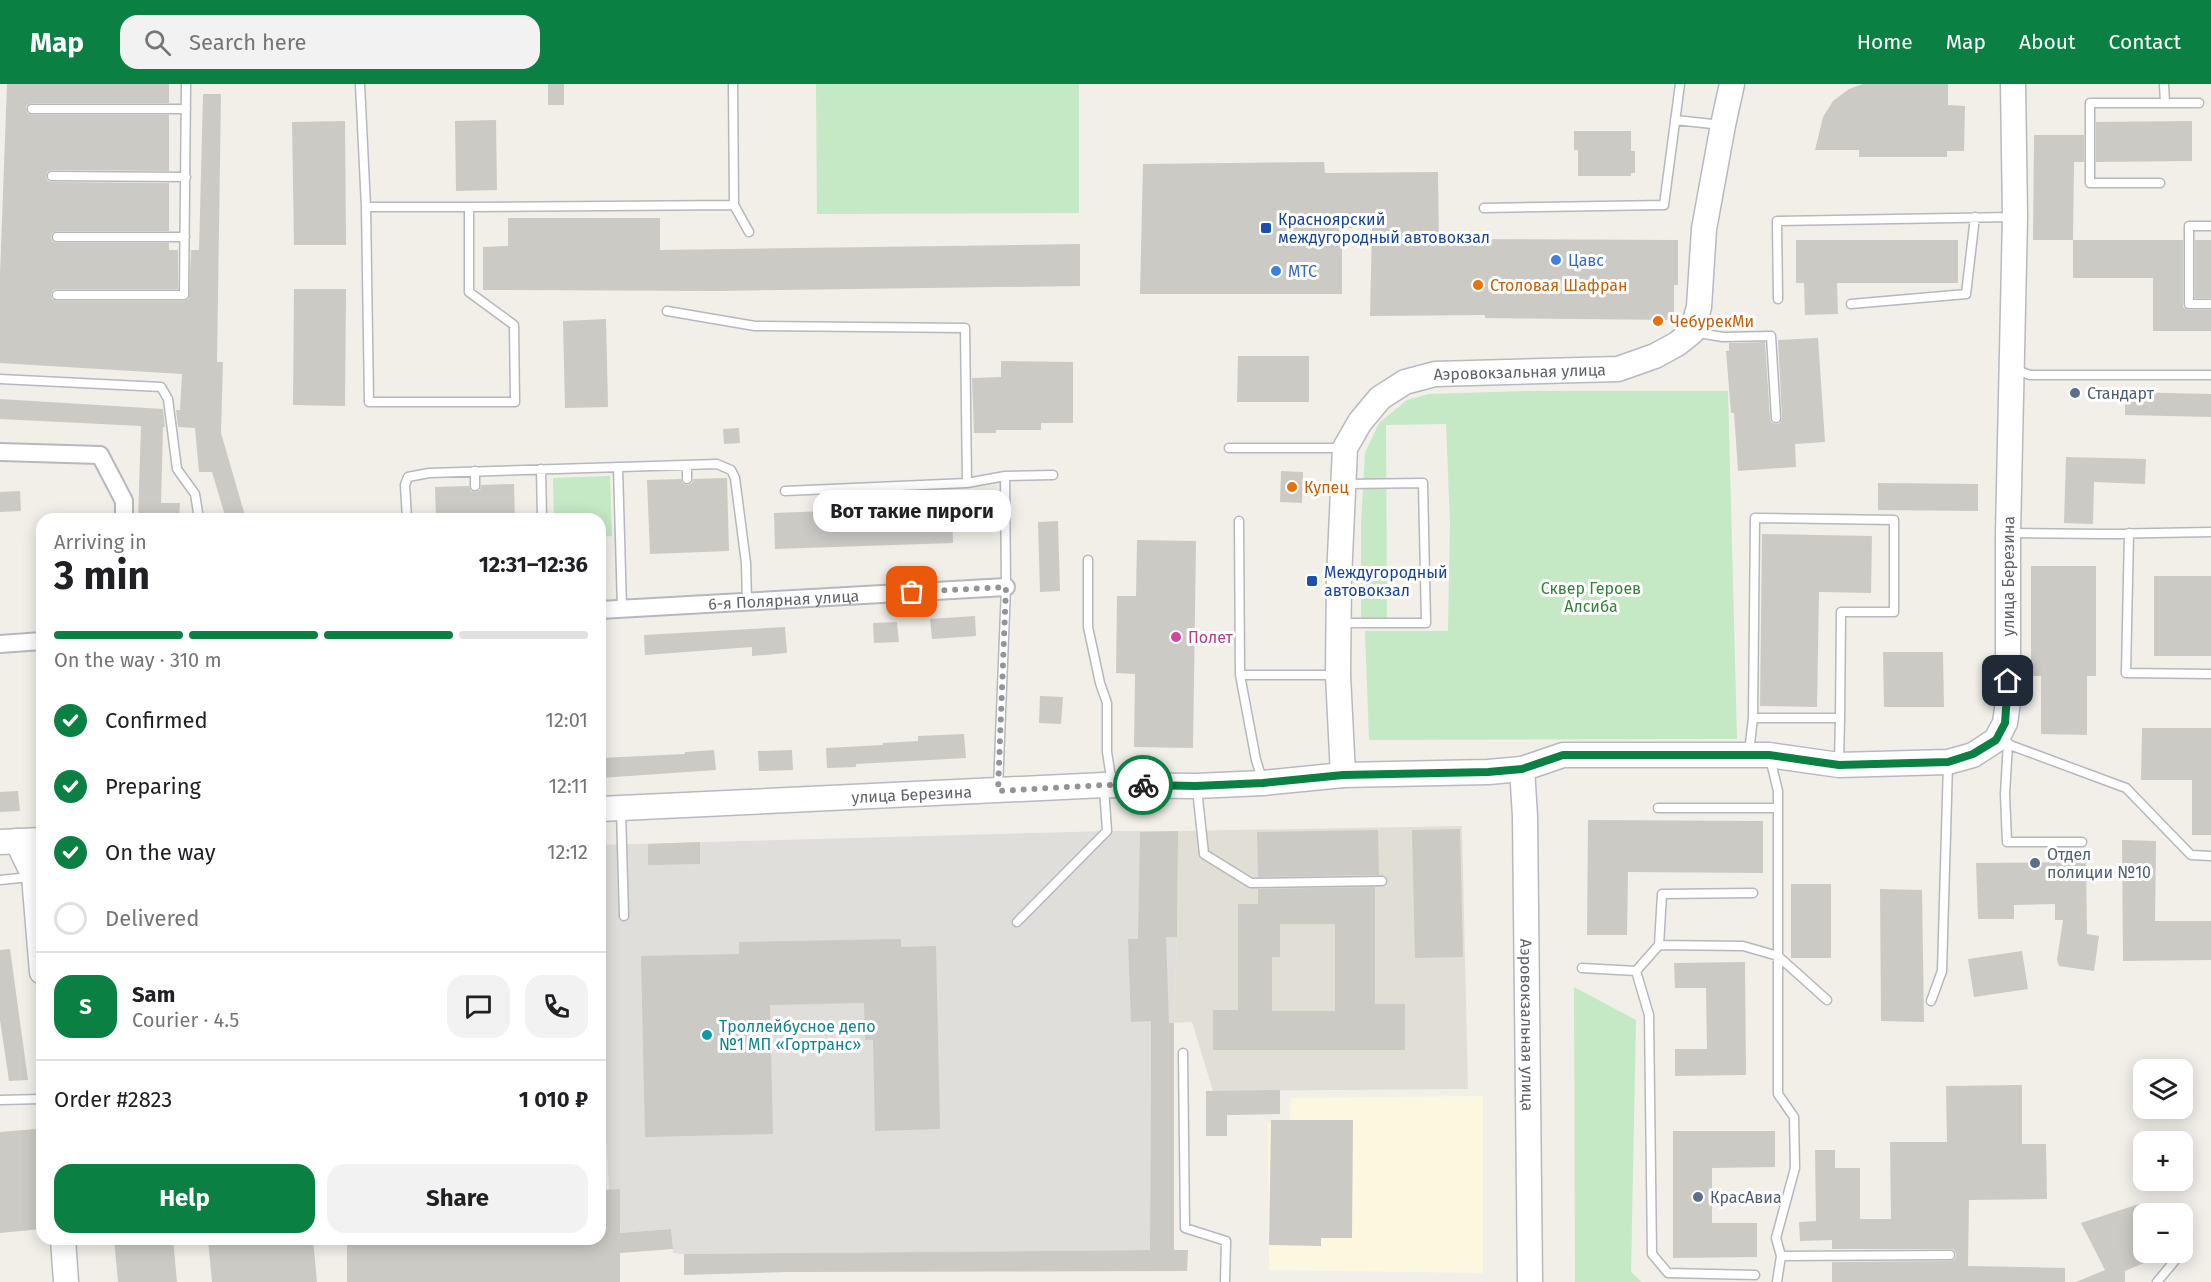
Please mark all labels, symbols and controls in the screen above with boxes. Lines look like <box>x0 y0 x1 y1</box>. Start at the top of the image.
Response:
search box <box>120 15 540 69</box>
text: Map <box>30 26 84 59</box>
icon: search <box>141 26 174 59</box>
text: Search here <box>189 29 307 56</box>
text: Home <box>1857 29 1913 55</box>
text: Map <box>1946 29 1986 55</box>
text: About <box>2019 29 2076 55</box>
text: Contact <box>2109 29 2181 55</box>
place label: Красноярский междугородный автовокзал <box>1278 210 1490 247</box>
marker: Красноярский междугородный автовокзал <box>1259 221 1273 235</box>
place label: Цавс <box>1568 251 1604 270</box>
marker: Цавс <box>1549 253 1563 267</box>
place label: МТС <box>1288 262 1317 281</box>
marker: МТС <box>1269 264 1283 278</box>
place label: Столовая Шафран <box>1490 276 1627 295</box>
marker: Столовая Шафран <box>1471 278 1485 292</box>
place label: ЧебурекМи <box>1670 312 1754 331</box>
marker: ЧебурекМи <box>1651 314 1665 328</box>
street label: Аэровокзальная улица <box>1433 360 1606 384</box>
place label: Стандарт <box>2087 384 2155 403</box>
marker: Стандарт <box>2068 386 2082 400</box>
place label: Купец <box>1304 478 1349 497</box>
marker: Купец <box>1285 480 1299 494</box>
callout: Вот такие пироги <box>813 490 1011 532</box>
text: Вот такие пироги <box>830 499 994 523</box>
street label: улица Березина <box>1999 516 2018 636</box>
text: Arriving in <box>54 530 147 554</box>
text: 12:31–12:36 <box>479 551 588 578</box>
text: 3 min <box>54 553 150 599</box>
place label: Междугородный автовокзал <box>1324 563 1448 600</box>
pin <box>886 566 937 617</box>
marker: Междугородный автовокзал <box>1305 574 1319 588</box>
icon: bag <box>895 575 928 608</box>
park label: Сквер Героев Алсиба <box>1541 579 1641 616</box>
street label: 6-я Полярная улица <box>708 586 860 614</box>
place label: Полет <box>1188 628 1234 647</box>
marker: Полет <box>1169 630 1183 644</box>
text: On the way · 310 m <box>54 648 222 672</box>
pin <box>1982 655 2033 706</box>
icon: home <box>1991 664 2024 697</box>
icon: check <box>54 704 87 737</box>
text: Confirmed <box>105 707 208 734</box>
text: 12:01 <box>545 708 588 732</box>
courier <box>1113 755 1173 815</box>
icon: bike <box>1127 769 1160 802</box>
icon: check <box>54 770 87 803</box>
text: Preparing <box>105 773 201 800</box>
text: 12:11 <box>548 774 588 798</box>
street label: улица Березина <box>851 782 972 807</box>
icon: check <box>54 836 87 869</box>
text: On the way <box>105 839 216 866</box>
text: 12:12 <box>547 840 588 864</box>
place label: Отдел полиции №10 <box>2047 845 2151 882</box>
marker: Отдел полиции №10 <box>2028 856 2042 870</box>
text: Delivered <box>105 905 200 932</box>
street label: Аэровокзальная улица <box>1516 939 1537 1111</box>
button: chat <box>447 975 510 1038</box>
button: phone <box>525 975 588 1038</box>
text: Sam <box>132 981 175 1008</box>
text: S <box>79 993 92 1020</box>
text: Courier · 4.5 <box>132 1008 239 1032</box>
place label: Троллейбусное депо №1 МП «Гортранс» <box>719 1017 876 1054</box>
marker: Троллейбусное депо №1 МП «Гортранс» <box>700 1028 714 1042</box>
map controls <box>2133 1059 2193 1263</box>
button: layers <box>2133 1059 2193 1119</box>
text: Order #2823 <box>54 1086 172 1113</box>
text: 1 010 ₽ <box>519 1086 588 1113</box>
button: + <box>2133 1131 2193 1191</box>
button: Help <box>54 1164 315 1233</box>
button: Share <box>327 1164 588 1233</box>
place label: КрасАвиа <box>1710 1188 1782 1207</box>
marker: КрасАвиа <box>1691 1190 1705 1204</box>
button: − <box>2133 1203 2193 1263</box>

